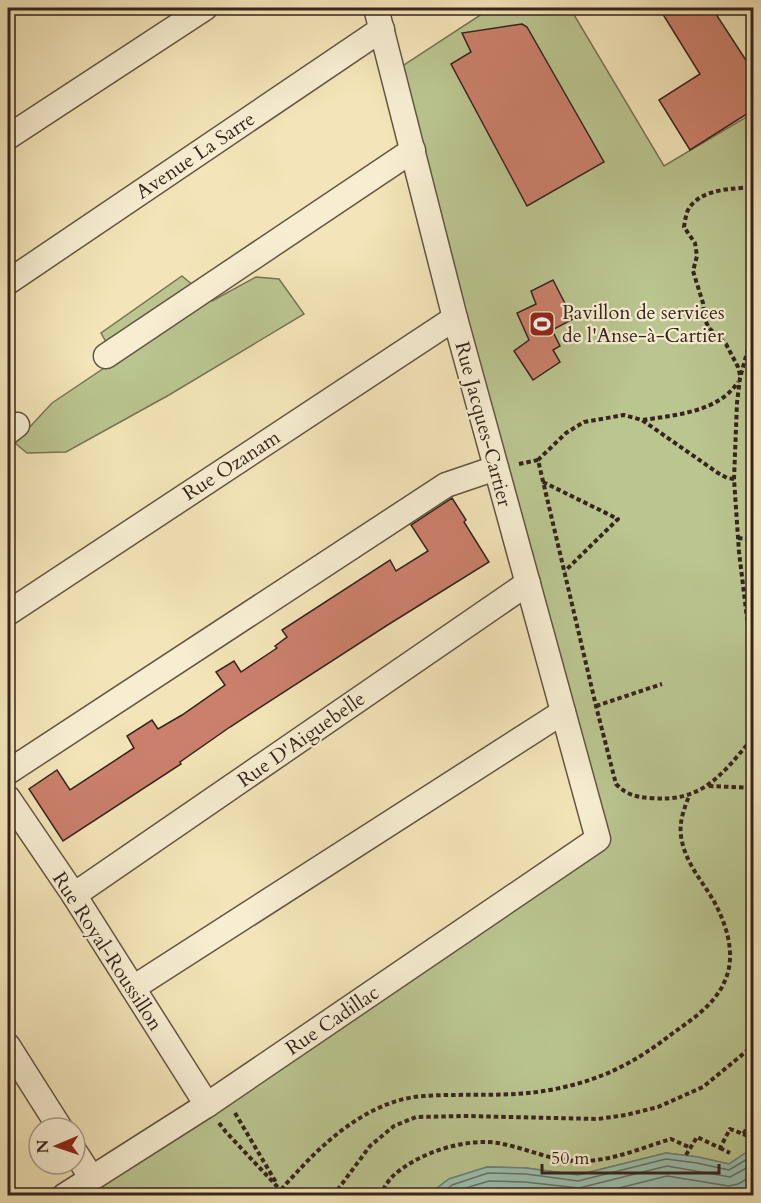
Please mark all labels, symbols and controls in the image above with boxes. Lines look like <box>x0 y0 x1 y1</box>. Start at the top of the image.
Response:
street label: Avenue La Sarre <box>130 105 260 205</box>
place label: Pavillon de services de l'Anse-à-Cartier <box>562 299 725 349</box>
sports icon: Pavillon de services de l'Anse-à-Cartier <box>527 309 557 339</box>
street label: Rue Jacques-Cartier <box>449 339 519 510</box>
street label: Rue Ozanam <box>177 424 285 507</box>
street label: Rue D'Aiguebelle <box>232 685 371 794</box>
street label: Rue Royal-Roussillon <box>46 867 169 1036</box>
street label: Rue Cadillac <box>280 979 384 1062</box>
north arrow <box>27 1116 87 1176</box>
scale bar <box>542 1137 719 1175</box>
text: N <box>32 1139 54 1154</box>
text: 50 m <box>551 1146 590 1171</box>

